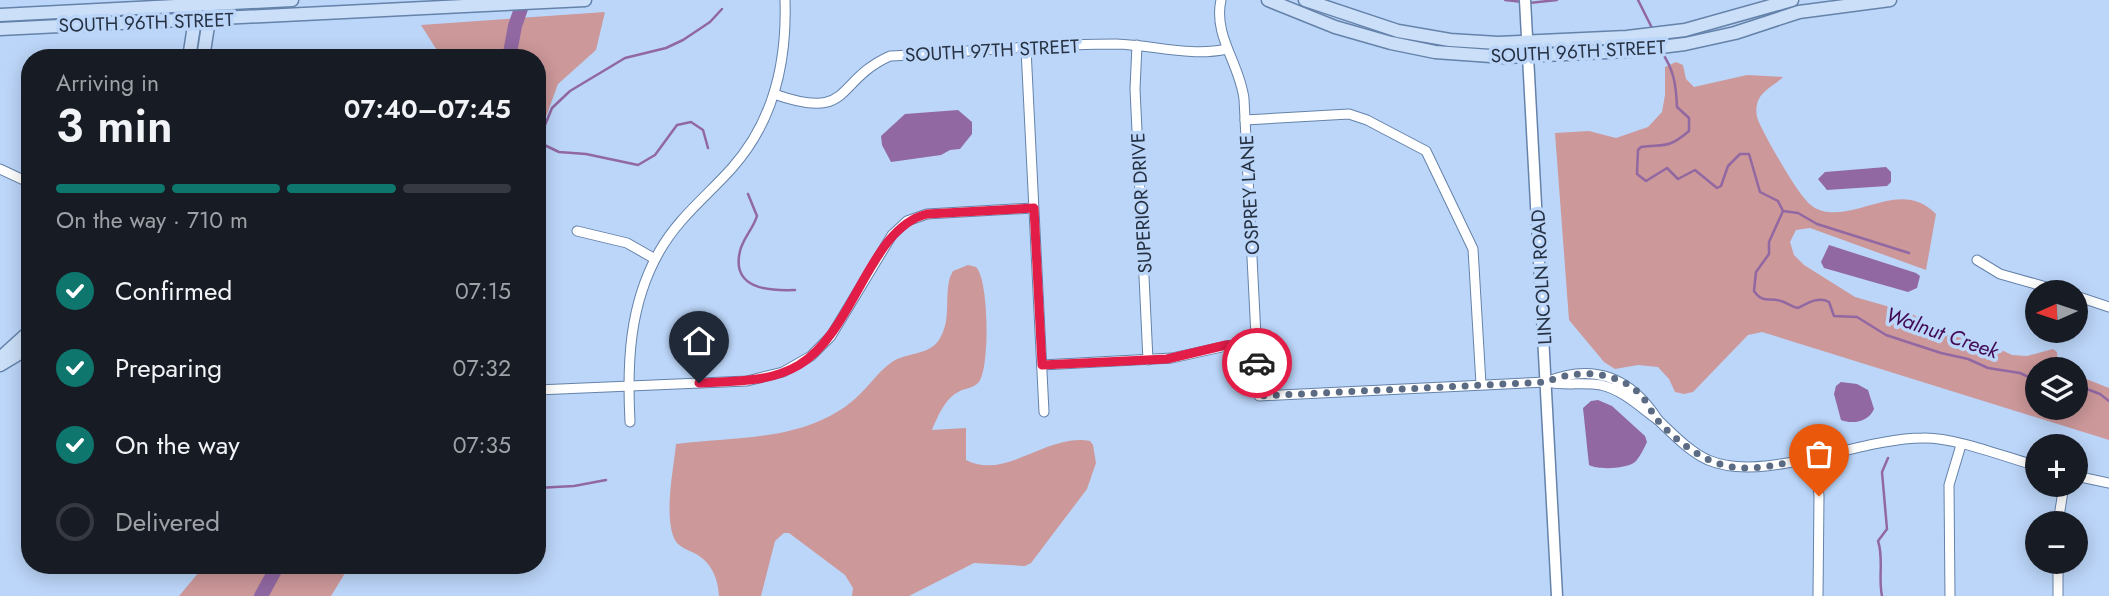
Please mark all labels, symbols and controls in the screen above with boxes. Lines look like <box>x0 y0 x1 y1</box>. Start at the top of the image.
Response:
street label: SOUTH 96TH STREET <box>58 6 234 39</box>
street label: SOUTH 97TH STREET <box>904 32 1080 69</box>
street label: SOUTH 96TH STREET <box>1490 33 1666 70</box>
text: Arriving in <box>56 66 159 100</box>
text: 07:40–07:45 <box>344 90 511 128</box>
text: 3 min <box>56 93 173 159</box>
street label: SUPERIOR DRIVE <box>1124 132 1159 274</box>
street label: OSPREY LANE <box>1233 134 1266 256</box>
text: On the way · 710 m <box>56 203 248 237</box>
street label: LINCOLN ROAD <box>1524 209 1559 345</box>
icon: check <box>56 272 94 310</box>
text: Confirmed <box>115 272 232 310</box>
text: 07:15 <box>455 274 511 308</box>
north arrow <box>2025 280 2088 343</box>
map controls <box>2025 280 2088 574</box>
water label: Walnut Creek <box>1882 300 2003 367</box>
pin <box>669 311 729 383</box>
icon: home <box>680 322 718 360</box>
courier <box>1222 328 1292 398</box>
icon: car <box>1238 344 1276 382</box>
icon: check <box>56 349 94 387</box>
text: Preparing <box>115 349 222 387</box>
text: 07:32 <box>453 351 511 385</box>
button: layers <box>2025 357 2088 420</box>
pin <box>1789 424 1849 496</box>
icon: check <box>56 426 94 464</box>
text: On the way <box>115 426 240 464</box>
text: 07:35 <box>453 428 511 462</box>
button: + <box>2025 434 2088 497</box>
icon: bag <box>1800 435 1838 473</box>
text: Delivered <box>115 503 220 541</box>
button: − <box>2025 511 2088 574</box>

